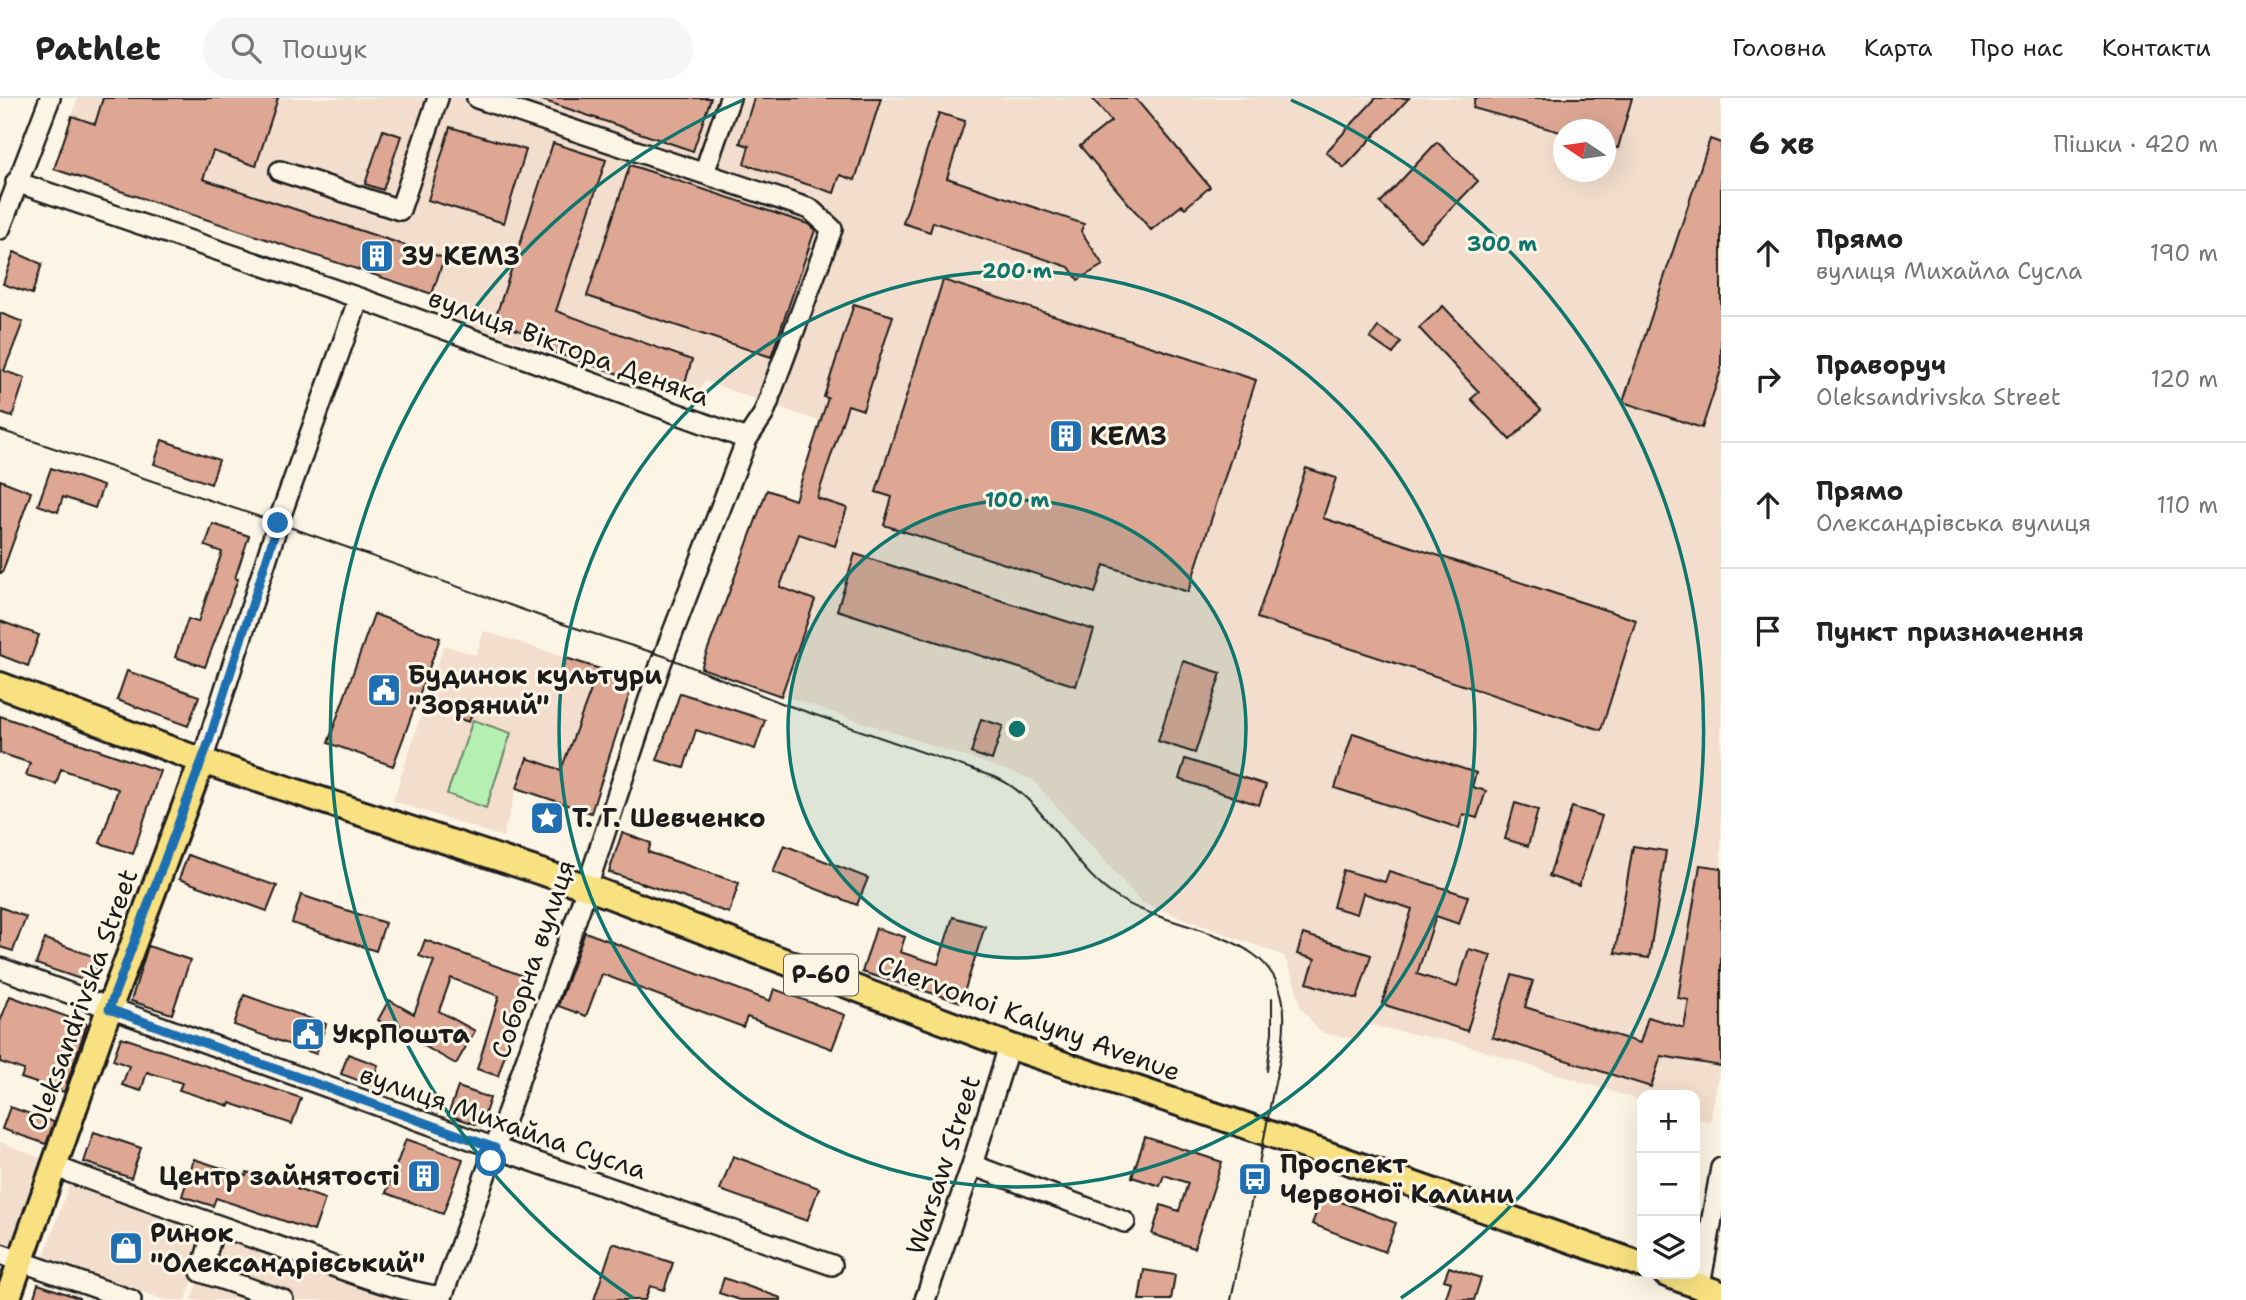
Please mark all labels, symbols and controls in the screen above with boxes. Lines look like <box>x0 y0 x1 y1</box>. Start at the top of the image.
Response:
search box <box>203 17 693 80</box>
text: Pathlet <box>35 26 161 71</box>
icon: search <box>227 29 265 67</box>
text: Пошук <box>283 31 367 66</box>
text: Головна <box>1732 32 1826 64</box>
text: Карта <box>1864 32 1933 64</box>
text: Про нас <box>1971 32 2064 64</box>
text: Контакти <box>2102 32 2211 64</box>
north arrow <box>1553 119 1616 182</box>
text: 6 хв <box>1749 123 1814 164</box>
text: Пішки · 420 m <box>2054 129 2218 159</box>
text: Прямо <box>1816 221 1904 256</box>
text: 300 m <box>1467 230 1537 258</box>
icon: ahead <box>1749 234 1787 272</box>
building icon: ЗУ КЕМЗ <box>358 237 396 275</box>
place label: ЗУ КЕМЗ <box>402 238 520 273</box>
text: 190 m <box>2150 238 2218 268</box>
text: вулиця Михайла Сусла <box>1816 256 2082 286</box>
text: 200 m <box>982 257 1052 285</box>
street label: вулиця Віктора Деняка <box>424 279 714 414</box>
text: Праворуч <box>1816 347 1946 382</box>
icon: right <box>1749 360 1787 398</box>
text: 120 m <box>2150 364 2218 394</box>
text: Oleksandrivska Street <box>1816 382 2061 412</box>
building icon: КЕМЗ <box>1047 417 1085 455</box>
place label: КЕМЗ <box>1090 418 1166 453</box>
text: Прямо <box>1816 473 1904 508</box>
text: 100 m <box>985 486 1049 514</box>
icon: ahead <box>1749 486 1787 524</box>
text: 110 m <box>2156 490 2218 520</box>
route end <box>262 507 293 538</box>
text: Олександрівська вулиця <box>1816 508 2091 538</box>
icon: arrive <box>1749 612 1787 650</box>
text: Пункт призначення <box>1816 614 2084 649</box>
place label: Будинок культури "Зоряний" <box>408 657 662 722</box>
public building icon: Будинок культури "Зоряний" <box>365 671 403 709</box>
centre of rings <box>1005 717 1029 741</box>
place icon: Т. Г. Шевченко <box>528 799 566 837</box>
place label: Т. Г. Шевченко <box>572 800 766 835</box>
street label: Соборна вулиця <box>482 855 583 1063</box>
street label: Oleksandrivska Street <box>18 864 145 1136</box>
street label: Chervonoi Kalyny Avenue <box>873 946 1186 1089</box>
road number: Р-60 <box>784 954 858 996</box>
public building icon: УкрПошта <box>289 1015 327 1053</box>
place label: УкрПошта <box>332 1016 470 1051</box>
street label: вулиця Михайла Сусла <box>355 1056 651 1187</box>
street label: Warsaw Street <box>897 1071 988 1259</box>
map controls <box>1637 1090 1700 1279</box>
button: + <box>1637 1090 1700 1153</box>
route start <box>475 1145 506 1176</box>
place label: Проспект Червоної Калини <box>1280 1146 1514 1211</box>
button: − <box>1637 1153 1700 1216</box>
building icon: Центр зайнятості <box>405 1157 443 1195</box>
place label: Центр зайнятості <box>159 1158 400 1193</box>
bus stop icon: Проспект Червоної Калини <box>1236 1160 1274 1198</box>
place label: Ринок "Олександрівський" <box>150 1215 425 1280</box>
button: layers <box>1637 1216 1700 1279</box>
shop icon: Ринок "Олександрівський" <box>107 1229 145 1267</box>

